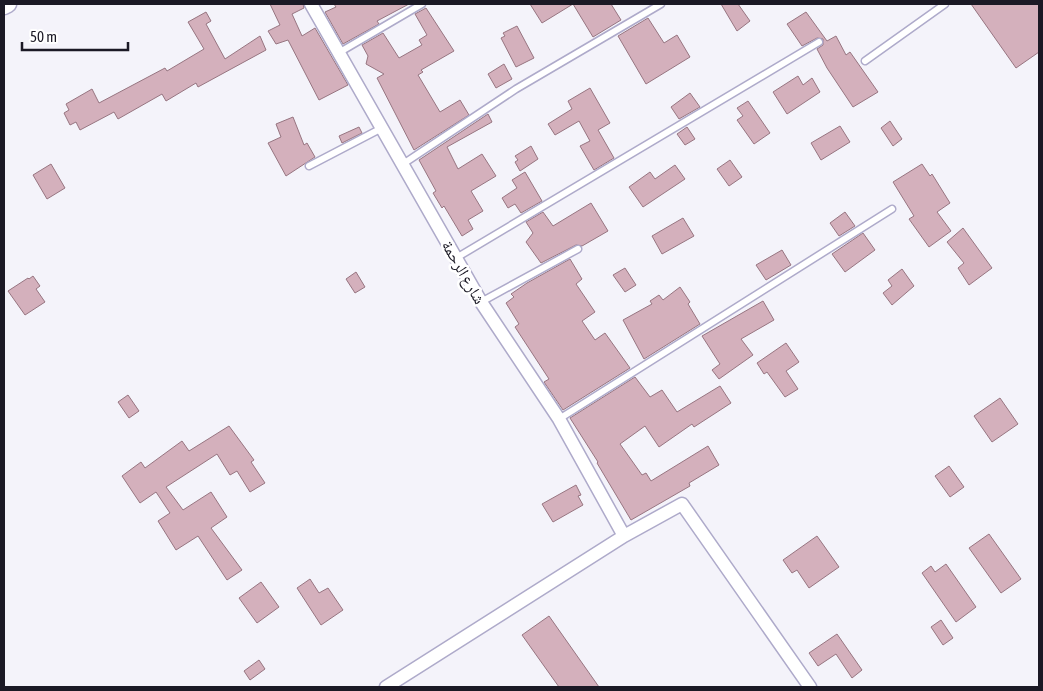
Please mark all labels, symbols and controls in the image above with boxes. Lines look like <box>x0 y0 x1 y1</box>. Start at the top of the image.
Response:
scale bar <box>22 20 129 52</box>
text: 50 m <box>30 28 57 45</box>
street label: شارع الرحمة <box>437 237 489 308</box>

